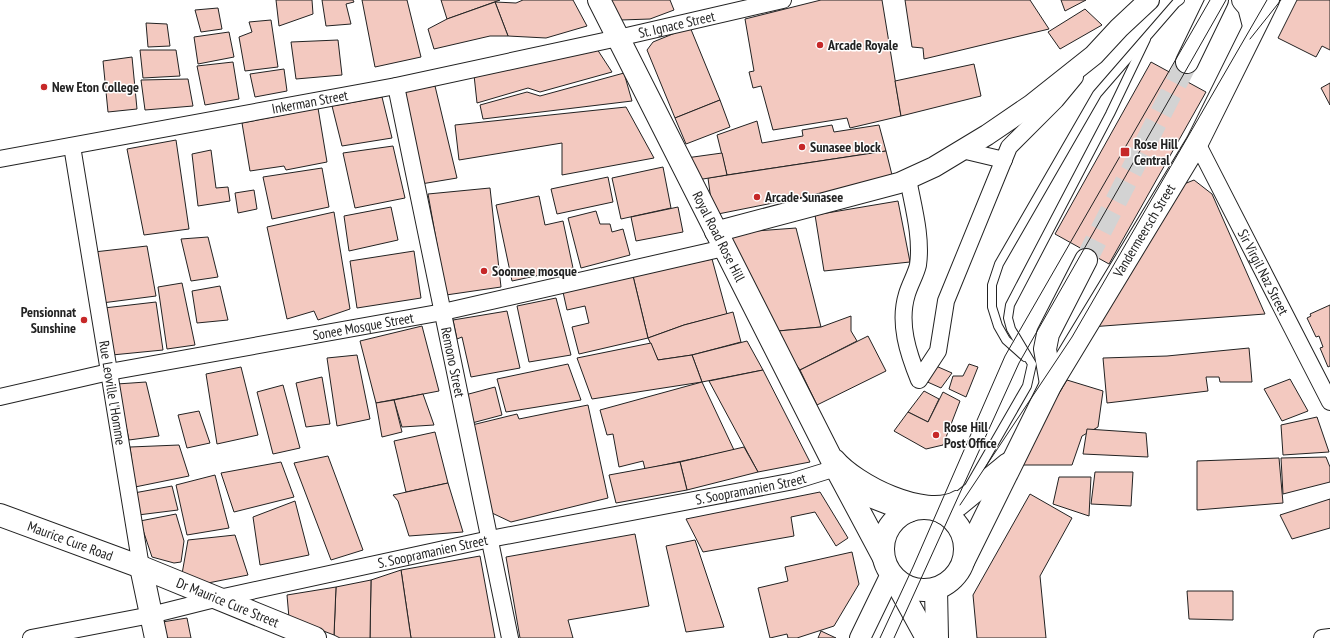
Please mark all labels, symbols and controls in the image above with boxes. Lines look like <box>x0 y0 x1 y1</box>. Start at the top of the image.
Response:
street label: St. Ignace Street <box>637 7 717 42</box>
place label: Arcade Royale <box>827 36 898 54</box>
marker: Arcade Royale <box>815 40 825 50</box>
place label: New Eton College <box>52 78 139 96</box>
marker: New Eton College <box>39 82 49 92</box>
street label: Inkerman Street <box>270 86 350 118</box>
place label: Rose Hill Central <box>1134 135 1178 169</box>
place label: Sunasee block <box>810 138 881 156</box>
marker: Sunasee block <box>797 142 807 152</box>
marker: Rose Hill Central <box>1119 146 1131 158</box>
street label: Vandermeersch Street <box>1108 180 1179 281</box>
street label: Royal Road Rose Hill <box>688 188 749 285</box>
place label: Arcade Sunasee <box>764 188 843 206</box>
marker: Arcade Sunasee <box>752 192 762 202</box>
street label: Sir Virgil Naz Street <box>1234 226 1293 318</box>
place label: Soonnee mosque <box>492 262 577 280</box>
marker: Soonnee mosque <box>479 266 489 276</box>
place label: Pensionnat Sunshine <box>21 303 76 337</box>
street label: Sonee Mosque Street <box>311 308 415 344</box>
marker: Pensionnat Sunshine <box>79 315 89 325</box>
street label: Remono Street <box>437 325 469 399</box>
street label: Rue Leoville l'Homme <box>95 339 130 446</box>
place label: Rose Hill Post Office <box>944 418 997 452</box>
marker: Rose Hill Post Office <box>931 430 941 440</box>
street label: S. Soopramanien Street <box>694 469 808 509</box>
street label: Maurice Cure Road <box>25 517 116 565</box>
street label: S. Soopramanien Street <box>376 531 490 572</box>
street label: Dr Maurice Cure Street <box>174 573 282 631</box>

